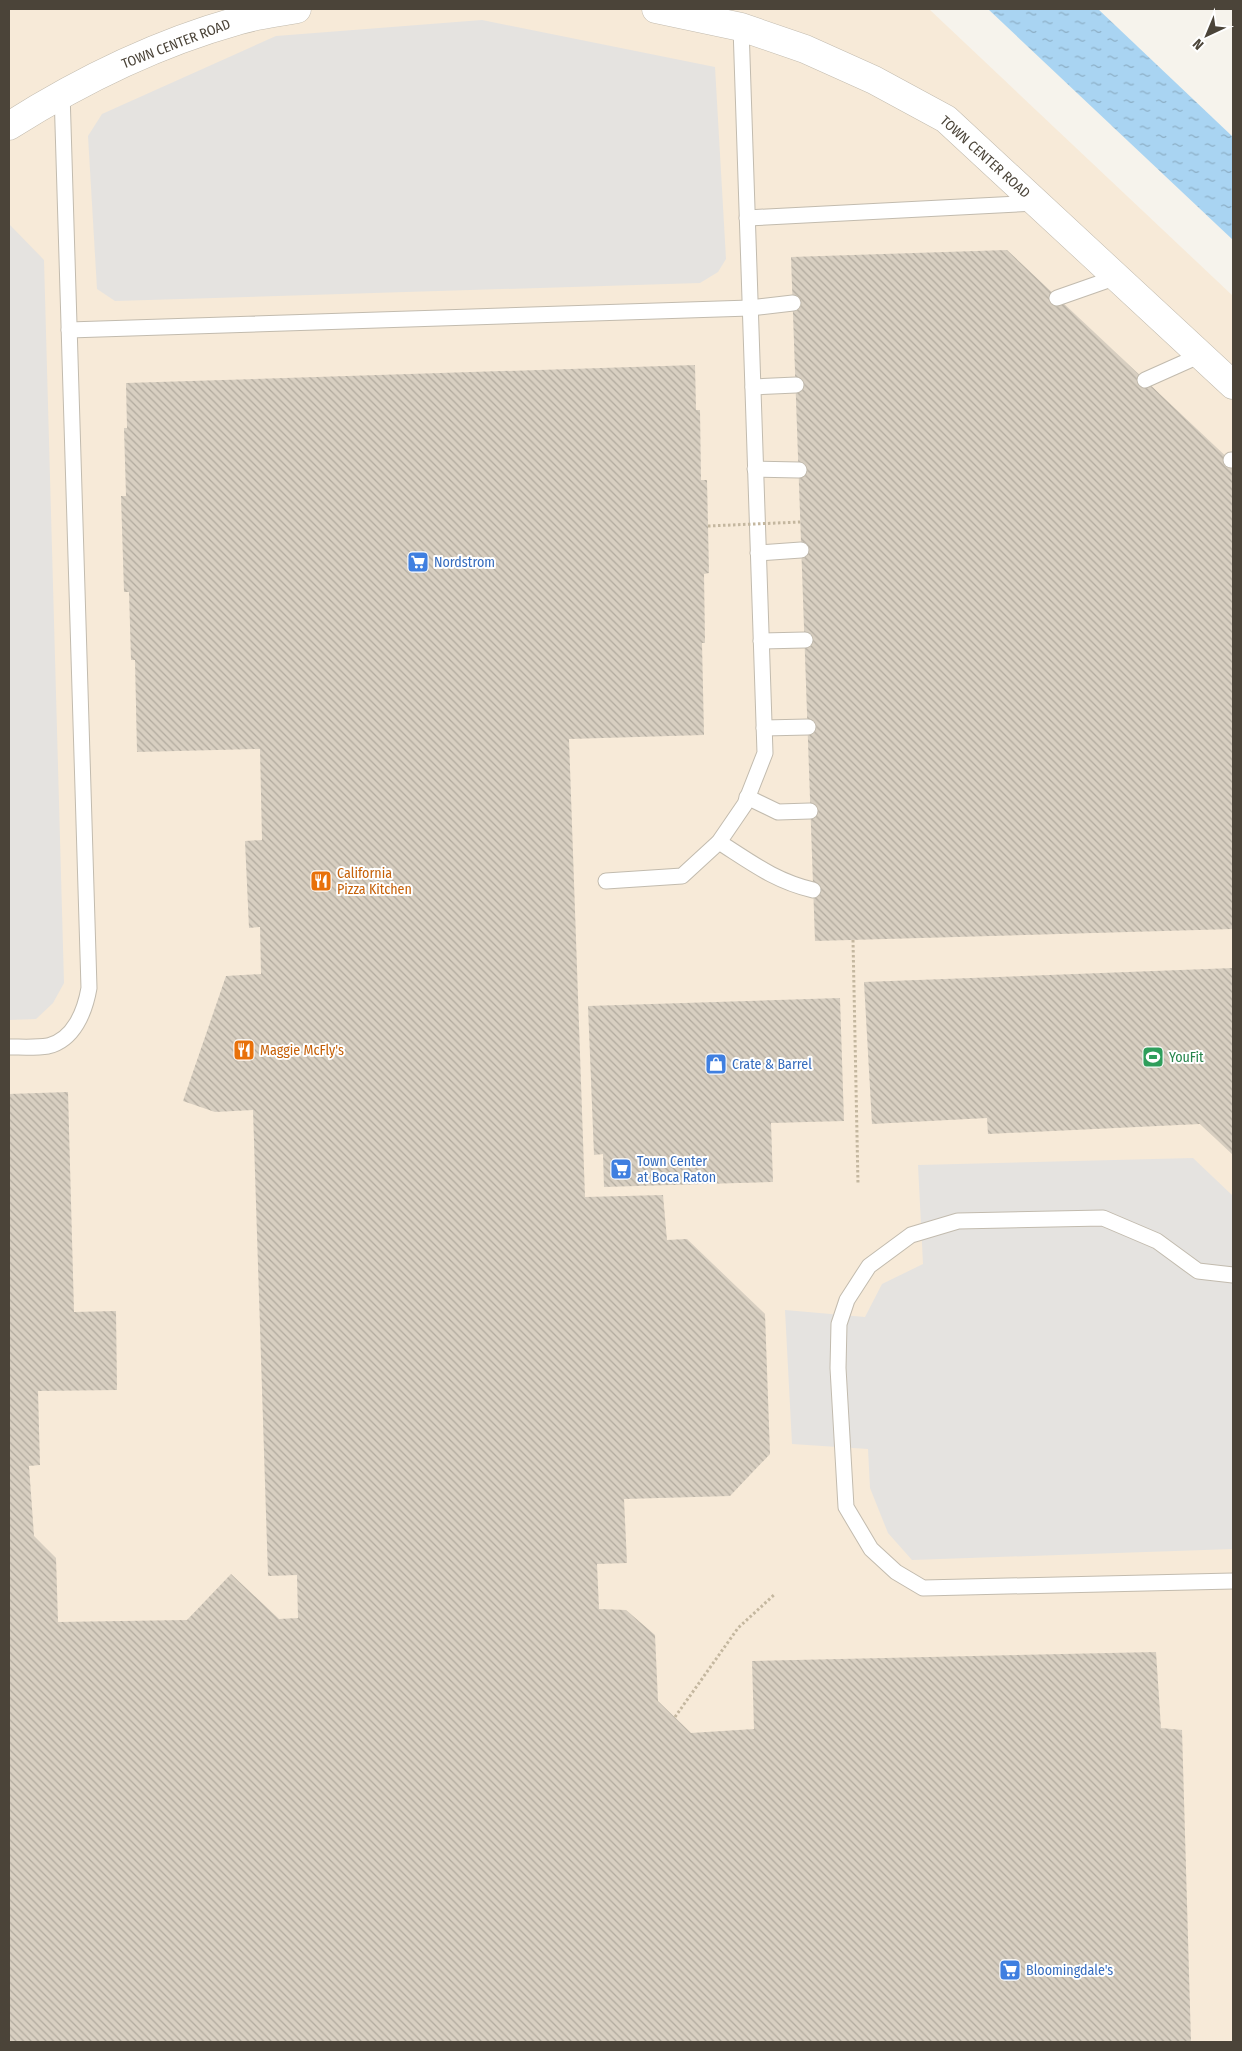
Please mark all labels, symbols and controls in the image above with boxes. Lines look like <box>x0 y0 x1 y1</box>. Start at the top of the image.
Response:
north arrow <box>1182 10 1232 60</box>
street label: TOWN CENTER ROAD <box>119 15 233 73</box>
text: N <box>1189 35 1207 53</box>
street label: TOWN CENTER ROAD <box>937 112 1033 202</box>
supermarket icon: Nordstrom <box>406 550 430 574</box>
place label: Nordstrom <box>434 554 495 571</box>
place label: California Pizza Kitchen <box>337 865 412 898</box>
restaurant icon: California Pizza Kitchen <box>309 869 333 893</box>
restaurant icon: Maggie McFly's <box>232 1038 256 1062</box>
place label: Maggie McFly's <box>260 1042 344 1059</box>
sports icon: YouFit <box>1141 1045 1165 1069</box>
place label: YouFit <box>1169 1049 1204 1066</box>
shop icon: Crate & Barrel <box>704 1052 728 1076</box>
place label: Crate & Barrel <box>732 1056 812 1073</box>
place label: Town Center at Boca Raton <box>637 1153 716 1186</box>
supermarket icon: Town Center at Boca Raton <box>609 1157 633 1181</box>
supermarket icon: Bloomingdale's <box>998 1958 1022 1982</box>
place label: Bloomingdale's <box>1026 1962 1113 1979</box>

